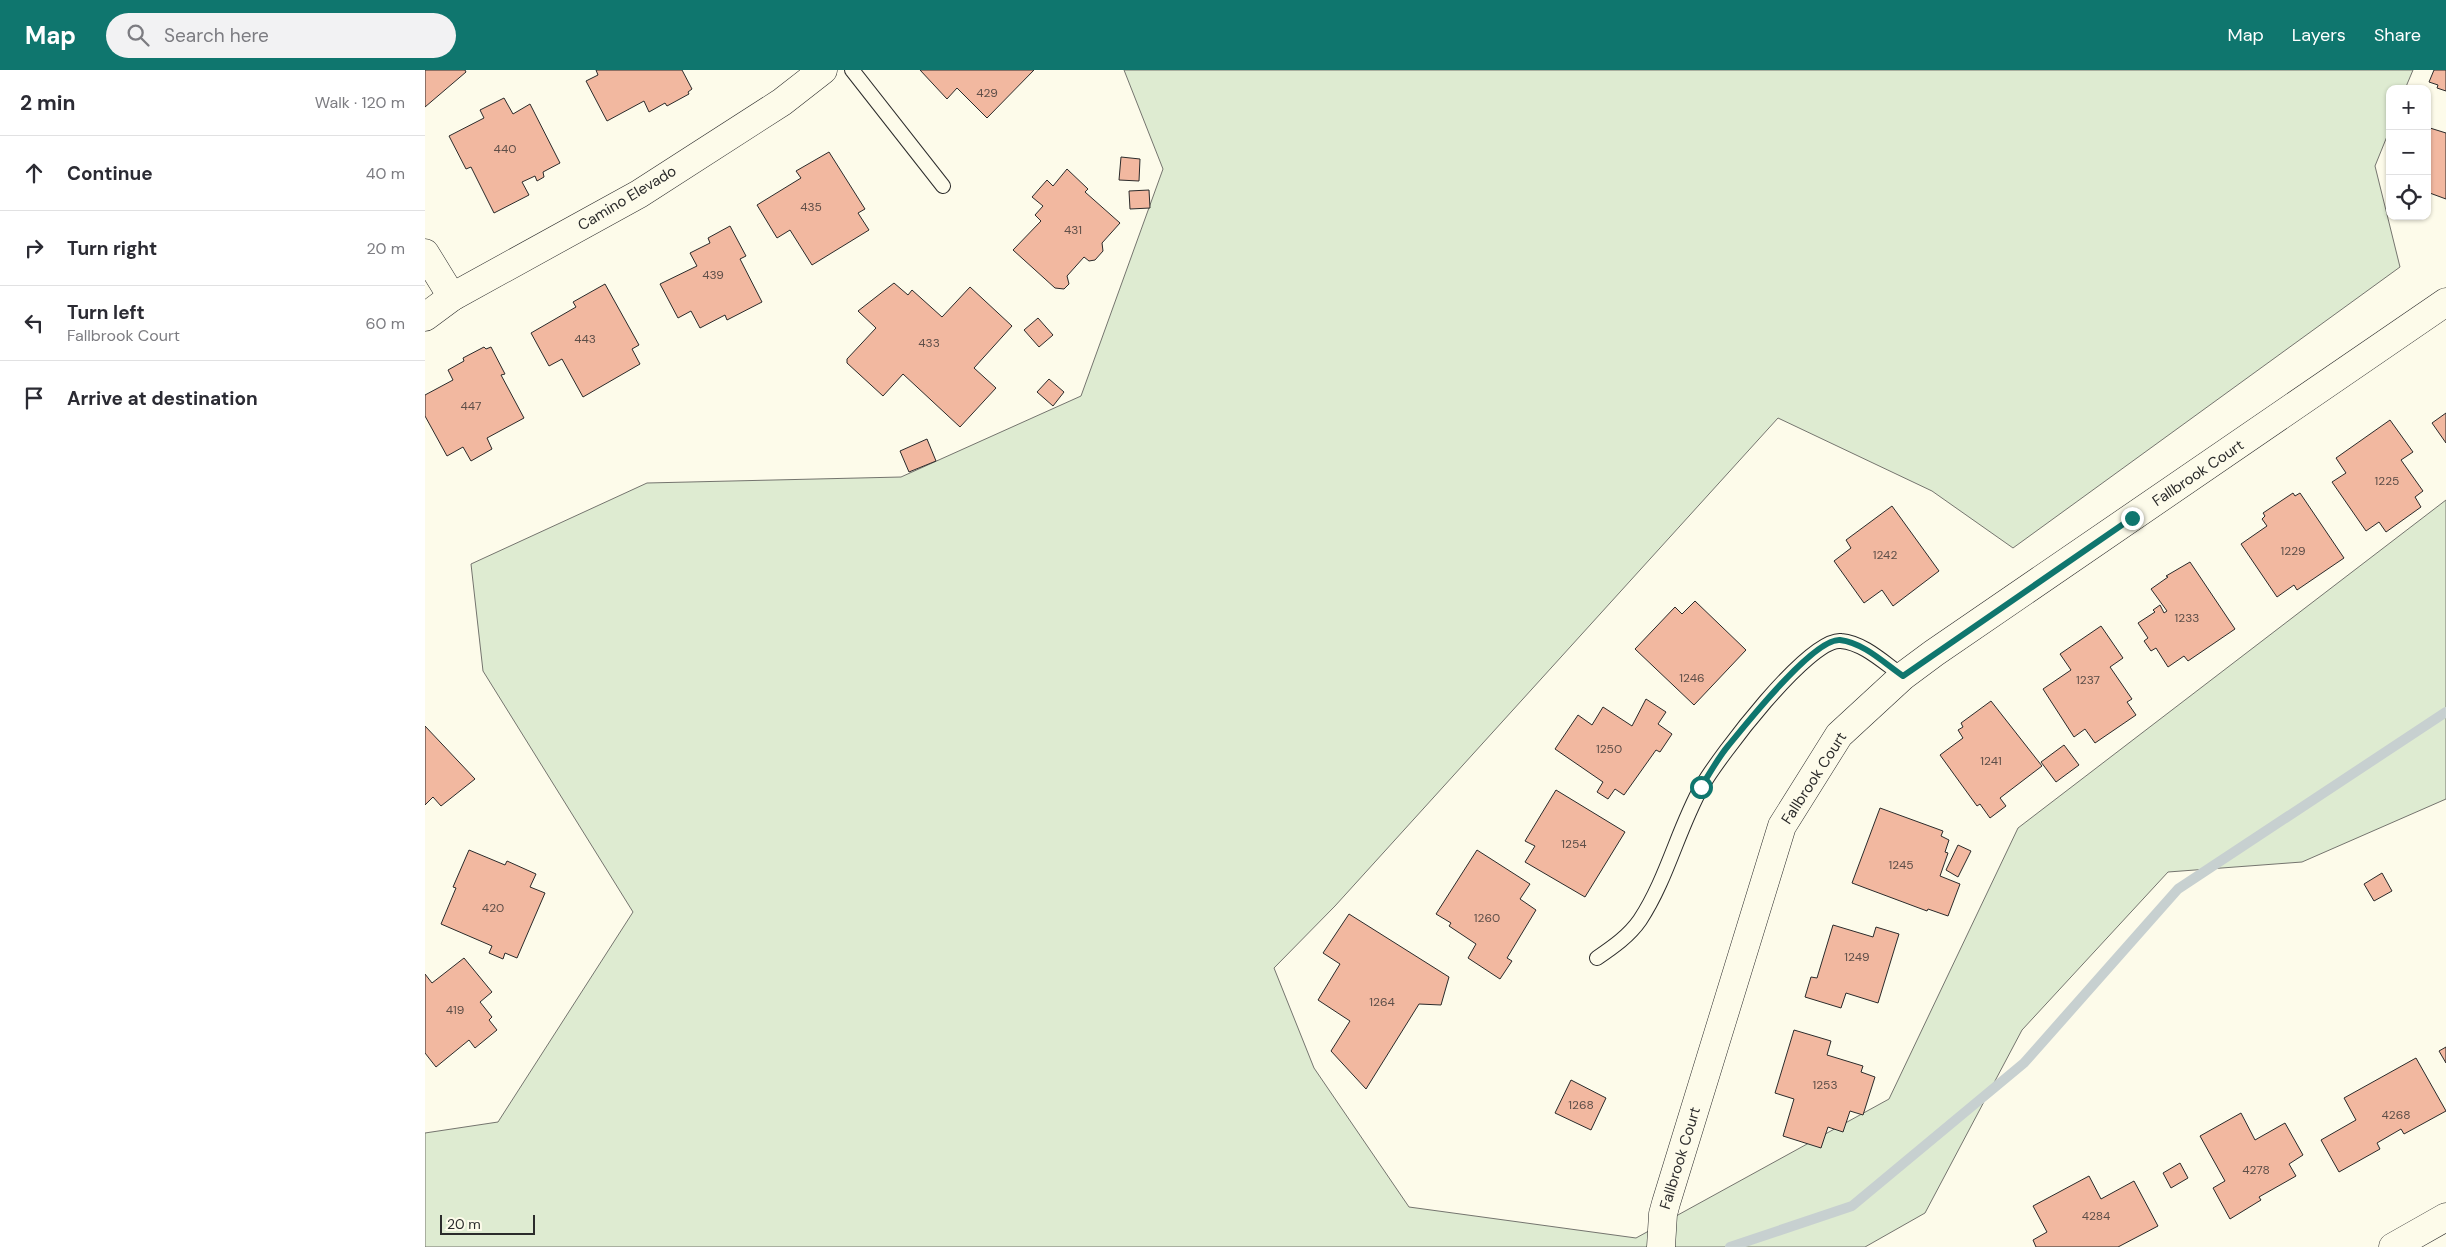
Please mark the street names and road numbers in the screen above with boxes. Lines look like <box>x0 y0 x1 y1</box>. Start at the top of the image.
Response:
street label: Camino Elevado <box>574 161 680 235</box>
street label: Fallbrook Court <box>2148 435 2248 511</box>
street label: Fallbrook Court <box>1777 728 1851 828</box>
street label: Fallbrook Court <box>1655 1104 1705 1212</box>

